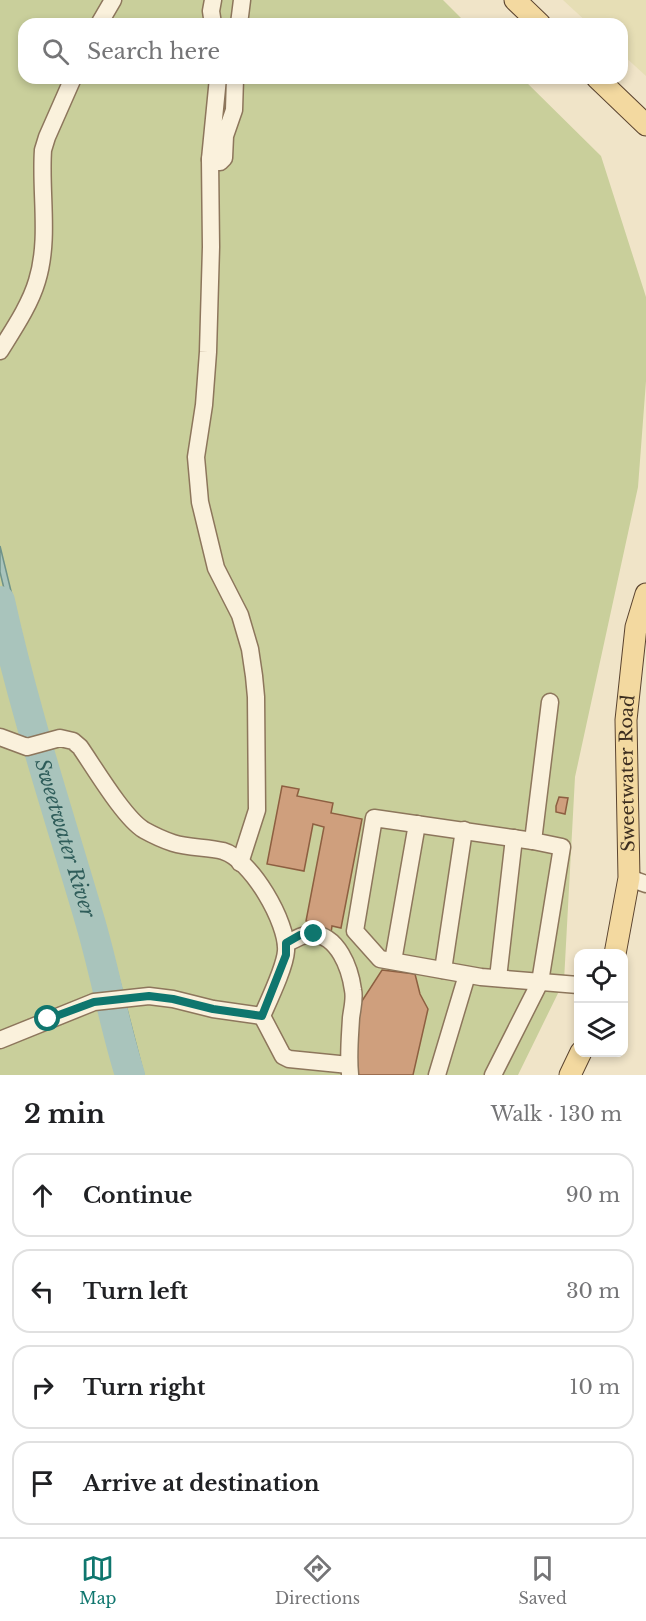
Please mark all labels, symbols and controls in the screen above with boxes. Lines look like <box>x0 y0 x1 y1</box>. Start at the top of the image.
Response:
search box <box>18 18 628 84</box>
icon: search <box>39 35 72 68</box>
text: Search here <box>87 38 220 65</box>
street label: Sweetwater Road <box>615 694 640 852</box>
water label: Sweetwater River <box>30 756 101 921</box>
route end <box>300 920 326 946</box>
map controls <box>574 949 628 1057</box>
button: locate <box>574 949 628 1003</box>
button: layers <box>574 1003 628 1057</box>
route start <box>34 1005 60 1031</box>
text: 2 min <box>24 1098 105 1130</box>
text: Walk · 130 m <box>491 1102 622 1126</box>
icon: ahead <box>26 1179 59 1212</box>
text: Continue <box>83 1182 192 1209</box>
text: 90 m <box>566 1183 620 1207</box>
icon: left <box>26 1275 59 1308</box>
text: Turn left <box>83 1278 188 1305</box>
text: 30 m <box>566 1279 620 1303</box>
icon: right <box>26 1371 59 1404</box>
text: Turn right <box>83 1374 205 1401</box>
text: 10 m <box>570 1375 620 1399</box>
icon: arrive <box>26 1467 59 1500</box>
text: Arrive at destination <box>83 1470 320 1497</box>
tab: Map <box>79 1552 116 1608</box>
tab: Directions <box>275 1552 360 1608</box>
tab: Saved <box>518 1552 567 1608</box>

